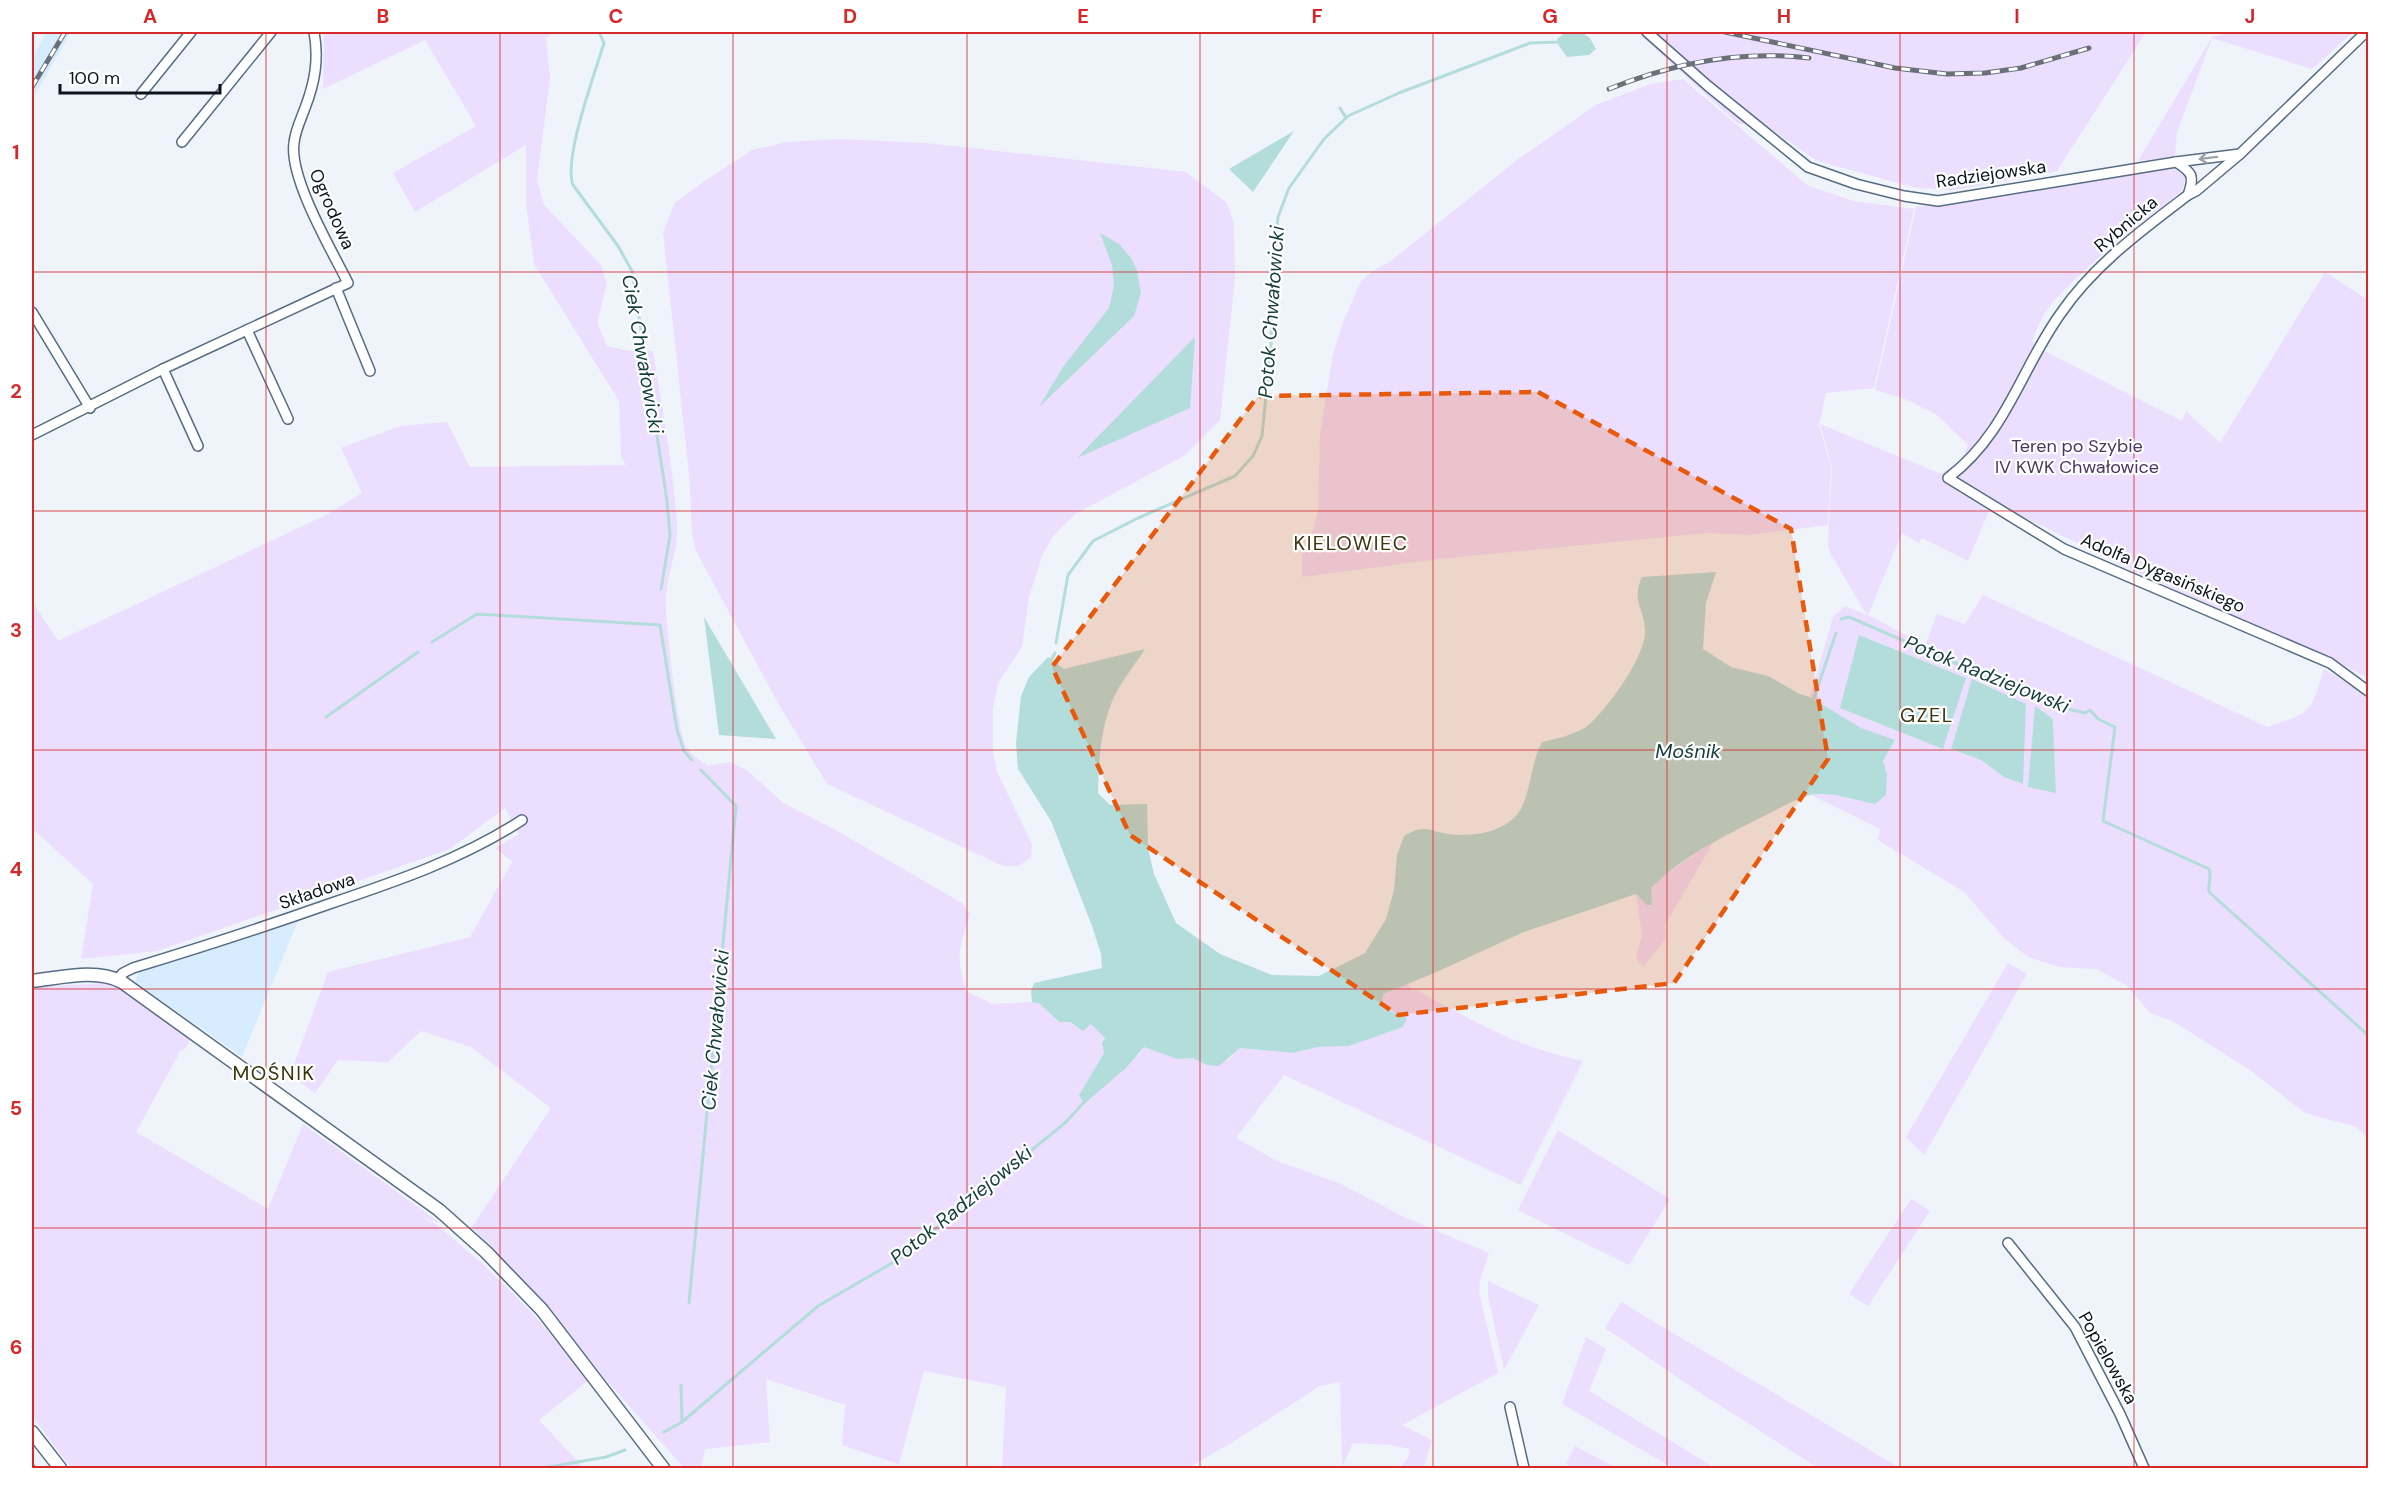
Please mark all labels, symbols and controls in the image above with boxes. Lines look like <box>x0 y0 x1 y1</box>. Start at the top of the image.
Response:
text: A <box>143 3 157 29</box>
text: B <box>377 3 389 29</box>
text: C <box>609 3 623 29</box>
text: D <box>843 3 857 29</box>
text: E <box>1077 3 1089 29</box>
text: F <box>1311 3 1323 29</box>
text: G <box>1542 3 1558 29</box>
text: H <box>1777 3 1791 29</box>
text: I <box>2014 3 2020 29</box>
text: J <box>2245 3 2255 29</box>
scale bar <box>60 57 220 95</box>
text: 100 m <box>69 66 120 90</box>
text: 1 <box>12 139 20 165</box>
one-way arrow <box>2199 153 2218 164</box>
street label: Radziejowska <box>1935 154 2047 194</box>
street label: Ogrodowa <box>304 165 360 253</box>
street label: Rybnicka <box>2089 190 2163 258</box>
water label: Potok Chwałowicki <box>1252 224 1290 399</box>
water label: Ciek Chwałowicki <box>616 272 670 437</box>
text: 2 <box>10 378 22 404</box>
park label: Teren po Szybie IV KWK Chwałowice <box>1995 434 2159 479</box>
street label: Adolfa Dygasińskiego <box>2077 528 2249 618</box>
district label: KIELOWIEC <box>1293 530 1409 556</box>
text: 3 <box>10 617 22 643</box>
water label: Potok Radziejowski <box>1901 629 2075 719</box>
district label: GZEL <box>1900 702 1954 728</box>
water label: Mośnik <box>1655 738 1721 764</box>
text: 4 <box>10 856 23 882</box>
street label: Składowa <box>276 867 358 915</box>
water label: Ciek Chwałowicki <box>695 947 735 1112</box>
district label: MOŚNIK <box>232 1060 316 1086</box>
text: 5 <box>10 1095 22 1121</box>
water label: Potok Radziejowski <box>884 1139 1038 1270</box>
street label: Popielowska <box>2073 1307 2143 1409</box>
text: 6 <box>10 1334 22 1360</box>

